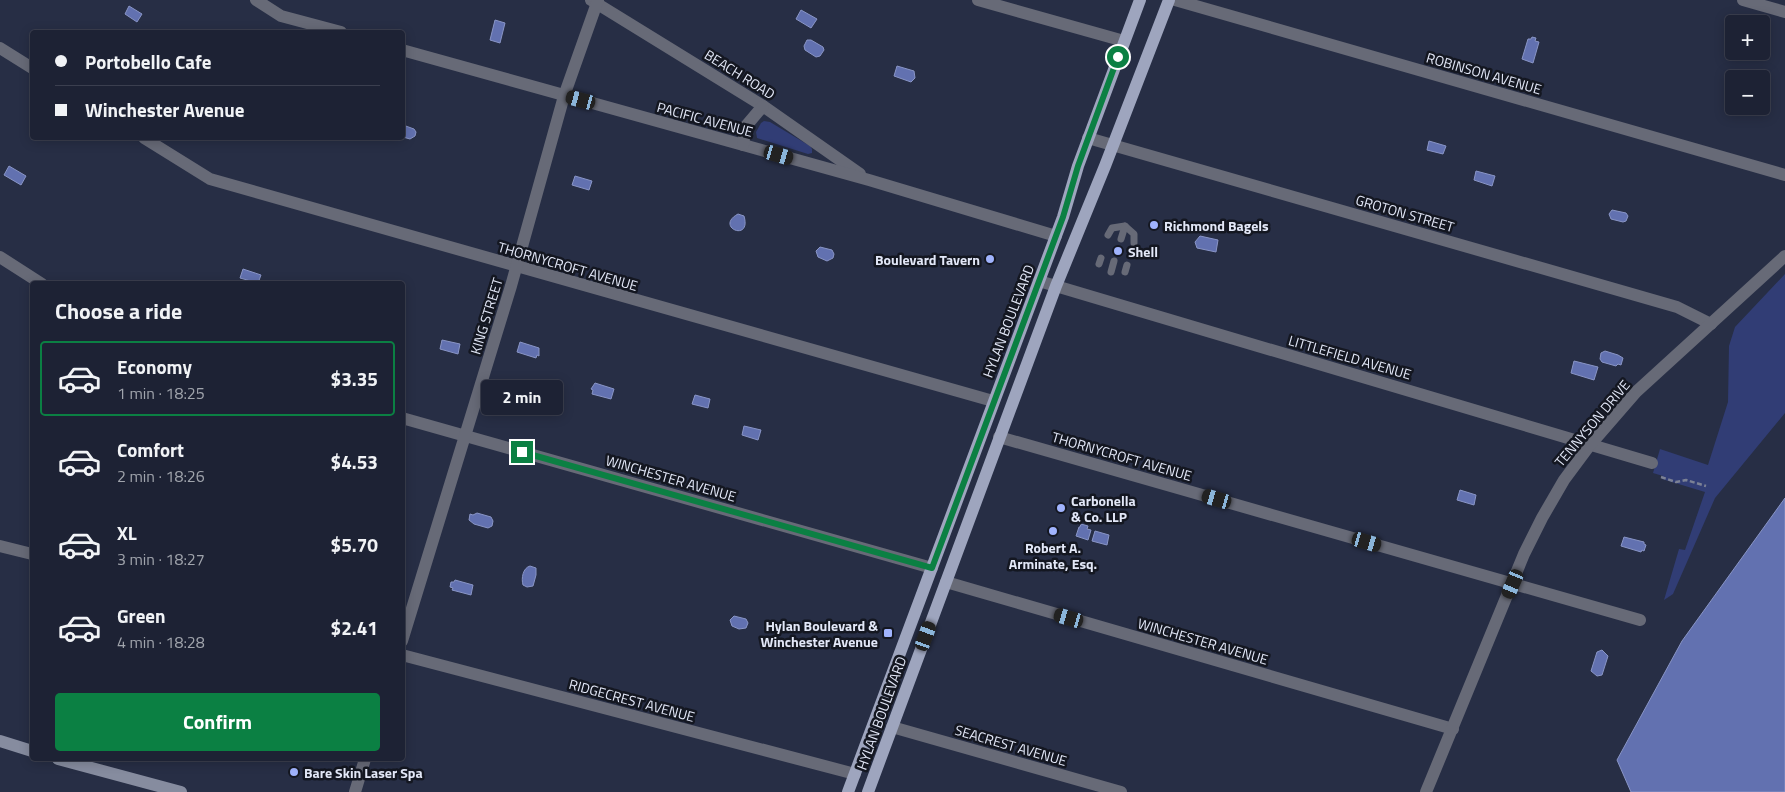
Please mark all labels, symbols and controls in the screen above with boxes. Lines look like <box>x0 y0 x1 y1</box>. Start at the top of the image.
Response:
map controls <box>1725 15 1770 115</box>
button: + <box>1725 15 1770 60</box>
street label: BEACH ROAD <box>701 44 779 104</box>
route start <box>1107 46 1129 68</box>
text: Portobello Cafe <box>85 47 211 76</box>
street label: ROBINSON AVENUE <box>1424 47 1544 100</box>
button: − <box>1725 70 1770 115</box>
car <box>564 89 597 111</box>
text: Winchester Avenue <box>85 95 244 124</box>
street label: PACIFIC AVENUE <box>655 96 756 142</box>
car <box>762 144 795 166</box>
street label: GROTON STREET <box>1353 189 1457 237</box>
place label: Richmond Bagels <box>1164 215 1269 236</box>
marker: Richmond Bagels <box>1148 219 1160 231</box>
street label: THORNYCROFT AVENUE <box>496 236 641 296</box>
place label: Shell <box>1128 241 1158 262</box>
marker: Shell <box>1112 245 1124 257</box>
place label: Boulevard Tavern <box>875 249 980 270</box>
marker: Boulevard Tavern <box>984 253 996 265</box>
street label: HYLAN BOULEVARD <box>977 261 1039 381</box>
street label: KING STREET <box>464 275 508 357</box>
text: Choose a ride <box>55 294 182 328</box>
street label: LITTLEFIELD AVENUE <box>1286 329 1414 385</box>
text: Economy <box>117 352 192 381</box>
icon: car <box>57 356 102 401</box>
text: $3.35 <box>331 364 378 393</box>
street label: TENNYSON DRIVE <box>1549 375 1635 471</box>
callout: 2 min <box>481 380 563 414</box>
text: 1 min · 18:25 <box>117 381 205 405</box>
text: 2 min <box>503 385 541 409</box>
street label: THORNYCROFT AVENUE <box>1050 426 1195 486</box>
text: Comfort <box>117 435 184 464</box>
icon: car <box>57 439 102 484</box>
route end <box>511 441 533 463</box>
text: $4.53 <box>331 447 378 476</box>
street label: WINCHESTER AVENUE <box>603 449 739 507</box>
text: 2 min · 18:26 <box>117 464 205 488</box>
car <box>1200 488 1233 510</box>
place label: Carbonella & Co. LLP <box>1071 490 1136 527</box>
marker: Carbonella & Co. LLP <box>1055 502 1067 514</box>
text: XL <box>117 518 137 547</box>
icon: car <box>57 522 102 567</box>
marker: Robert A. Arminate, Esq. <box>1047 525 1059 537</box>
text: $5.70 <box>331 530 378 559</box>
car <box>1350 531 1383 553</box>
place label: Robert A. Arminate, Esq. <box>1009 537 1097 574</box>
text: 3 min · 18:27 <box>117 547 205 571</box>
car <box>1500 567 1525 601</box>
text: Green <box>117 601 166 630</box>
icon: car <box>57 605 102 650</box>
car <box>1052 607 1085 629</box>
street label: WINCHESTER AVENUE <box>1135 612 1271 670</box>
text: $2.41 <box>331 613 378 642</box>
place label: Hylan Boulevard & Winchester Avenue <box>760 615 878 652</box>
car <box>913 619 938 653</box>
marker: Hylan Boulevard & Winchester Avenue <box>882 627 894 639</box>
text: 4 min · 18:28 <box>117 630 205 654</box>
street label: HYLAN BOULEVARD <box>851 653 911 773</box>
street label: RIDGECREST AVENUE <box>567 673 697 727</box>
button: Confirm <box>55 693 380 751</box>
street label: SEACREST AVENUE <box>953 719 1070 771</box>
place label: Bare Skin Laser Spa <box>304 762 423 783</box>
marker: Bare Skin Laser Spa <box>288 766 300 778</box>

